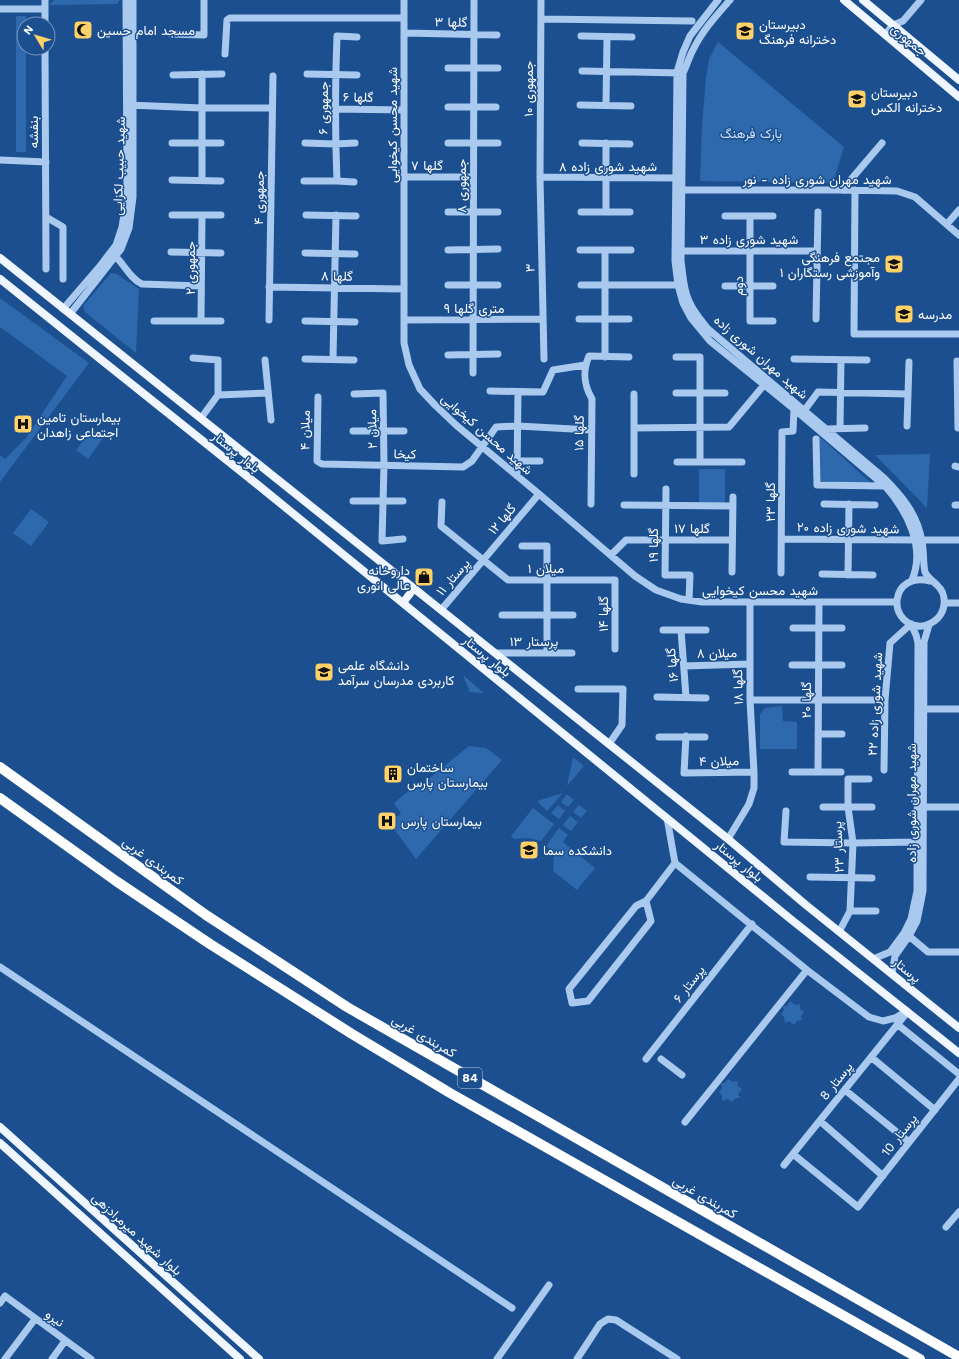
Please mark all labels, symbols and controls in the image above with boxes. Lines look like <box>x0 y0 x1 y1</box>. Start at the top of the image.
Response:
street label: گلها ۳ <box>434 14 468 31</box>
north arrow <box>16 16 56 56</box>
place label: دبیرستان دخترانه فرهنگ <box>759 17 836 48</box>
mosque icon: مسجد امام حسین <box>72 19 94 41</box>
school or university icon: دبیرستان دخترانه فرهنگ <box>734 20 756 42</box>
street label: جمهوری <box>887 21 930 60</box>
text: N <box>21 23 36 37</box>
place label: مسجد امام حسین <box>97 23 195 39</box>
street label: جمهوری ۱۰ <box>521 61 537 117</box>
street label: شهید محسن کیخوایی <box>385 67 401 183</box>
street label: جمهوری ۶ <box>316 81 332 134</box>
place label: دبیرستان دخترانه الکس <box>871 85 942 116</box>
school or university icon: دبیرستان دخترانه الکس <box>846 88 868 110</box>
street label: گلها ۶ <box>343 89 374 106</box>
street label: بنفشه <box>26 116 41 148</box>
street label: شهید حبیب لکزایی <box>110 116 129 216</box>
park label: پارک فرهنگ <box>720 126 782 143</box>
street label: گلها ۷ <box>411 158 443 174</box>
street label: جمهوری ۸ <box>454 159 470 213</box>
street label: شهید شوری زاده ۸ <box>559 159 657 175</box>
street label: جمهوری ۴ <box>251 171 268 225</box>
street label: شهید مهران شوری زاده - نور <box>742 172 891 188</box>
street label: شهید شوری زاده ۳ <box>700 232 798 248</box>
street label: جمهوری ۲ <box>183 241 199 295</box>
place label: مجتمع فرهنگی وآموزشی رستگاران ۱ <box>780 250 880 281</box>
school or university icon: مجتمع فرهنگی وآموزشی رستگاران ۱ <box>883 253 905 275</box>
street label: ۳ <box>522 264 538 272</box>
street label: گلها ۸ <box>321 268 353 285</box>
street label: دوم <box>731 276 747 296</box>
street label: ۹ متری گلها <box>444 301 504 317</box>
school or university icon: مدرسه <box>893 303 915 325</box>
place label: مدرسه <box>918 307 952 323</box>
street label: شهید مهران شوری زاده <box>710 312 811 403</box>
street label: شهید محسن کیخوایی <box>438 390 536 478</box>
street label: میلان ۲ <box>364 409 381 449</box>
place label: بیمارستان تامین اجتماعی زاهدان <box>37 410 121 441</box>
street label: میلان ۴ <box>297 410 314 450</box>
hospital icon: بیمارستان تامین اجتماعی زاهدان <box>12 413 34 435</box>
street label: گلها ۱۵ <box>571 415 588 451</box>
street label: بلوار پرستار <box>207 428 263 477</box>
street label: کیخا <box>393 446 417 462</box>
street label: گلها ۲۳ <box>763 482 779 522</box>
street label: گلها ۱۲ <box>485 501 520 538</box>
street label: شهید شوری زاده ۲۰ <box>797 520 899 537</box>
street label: گلها ۱۷ <box>674 521 710 537</box>
street label: گلها ۱۹ <box>646 528 662 562</box>
street label: پرستار ۱۱ <box>433 556 474 600</box>
street label: میلان ۱ <box>528 561 564 577</box>
place label: داروخانه عالی انوری <box>357 563 410 594</box>
shop icon: داروخانه عالی انوری <box>413 566 435 588</box>
street label: شهید محسن کیخوایی <box>702 583 818 599</box>
street label: گلها ۱۴ <box>596 596 612 632</box>
street label: بلوار پرستار <box>458 632 514 681</box>
street label: پرستار ۱۳ <box>510 634 558 651</box>
street label: میلان ۸ <box>697 645 737 662</box>
street label: گلها ۱۶ <box>663 647 682 683</box>
street label: شهید شوری زاده ۲۲ <box>865 652 886 756</box>
place label: دانشگاه علمی کاربردی مدرسان سرآمد <box>338 658 455 689</box>
school or university icon: دانشگاه علمی کاربردی مدرسان سرآمد <box>313 661 335 683</box>
street label: گلها ۱۸ <box>730 669 747 705</box>
street label: گلها ۲۰ <box>799 682 815 718</box>
street label: شهید مهران شوری زاده <box>904 743 920 863</box>
street label: میلان ۴ <box>699 753 739 770</box>
place label: ساختمان بیمارستان پارس <box>407 760 488 792</box>
building icon: ساختمان بیمارستان پارس <box>382 763 404 785</box>
hospital icon: بیمارستان پارس <box>376 810 398 832</box>
place label: بیمارستان پارس <box>401 814 482 831</box>
street label: پرستار ۲۳ <box>829 821 849 873</box>
street label: کمربندی غربی <box>119 834 187 889</box>
street label: بلوار پرستار <box>710 837 766 886</box>
school or university icon: دانشکده سما <box>518 839 540 861</box>
place label: دانشکده سما <box>543 843 612 858</box>
street label: پرستار <box>888 954 924 987</box>
street label: پرستار ۶ <box>670 963 710 1007</box>
street label: کمربندی غربی <box>389 1012 459 1061</box>
street label: پرستار 8 <box>816 1059 857 1104</box>
road number: 84 <box>458 1068 482 1088</box>
street label: پرستار 10 <box>878 1111 922 1160</box>
street label: کمربندی غربی <box>670 1173 740 1222</box>
street label: بلوار شهید میرمرادزهی <box>88 1190 185 1279</box>
street label: نیرو <box>42 1306 68 1331</box>

